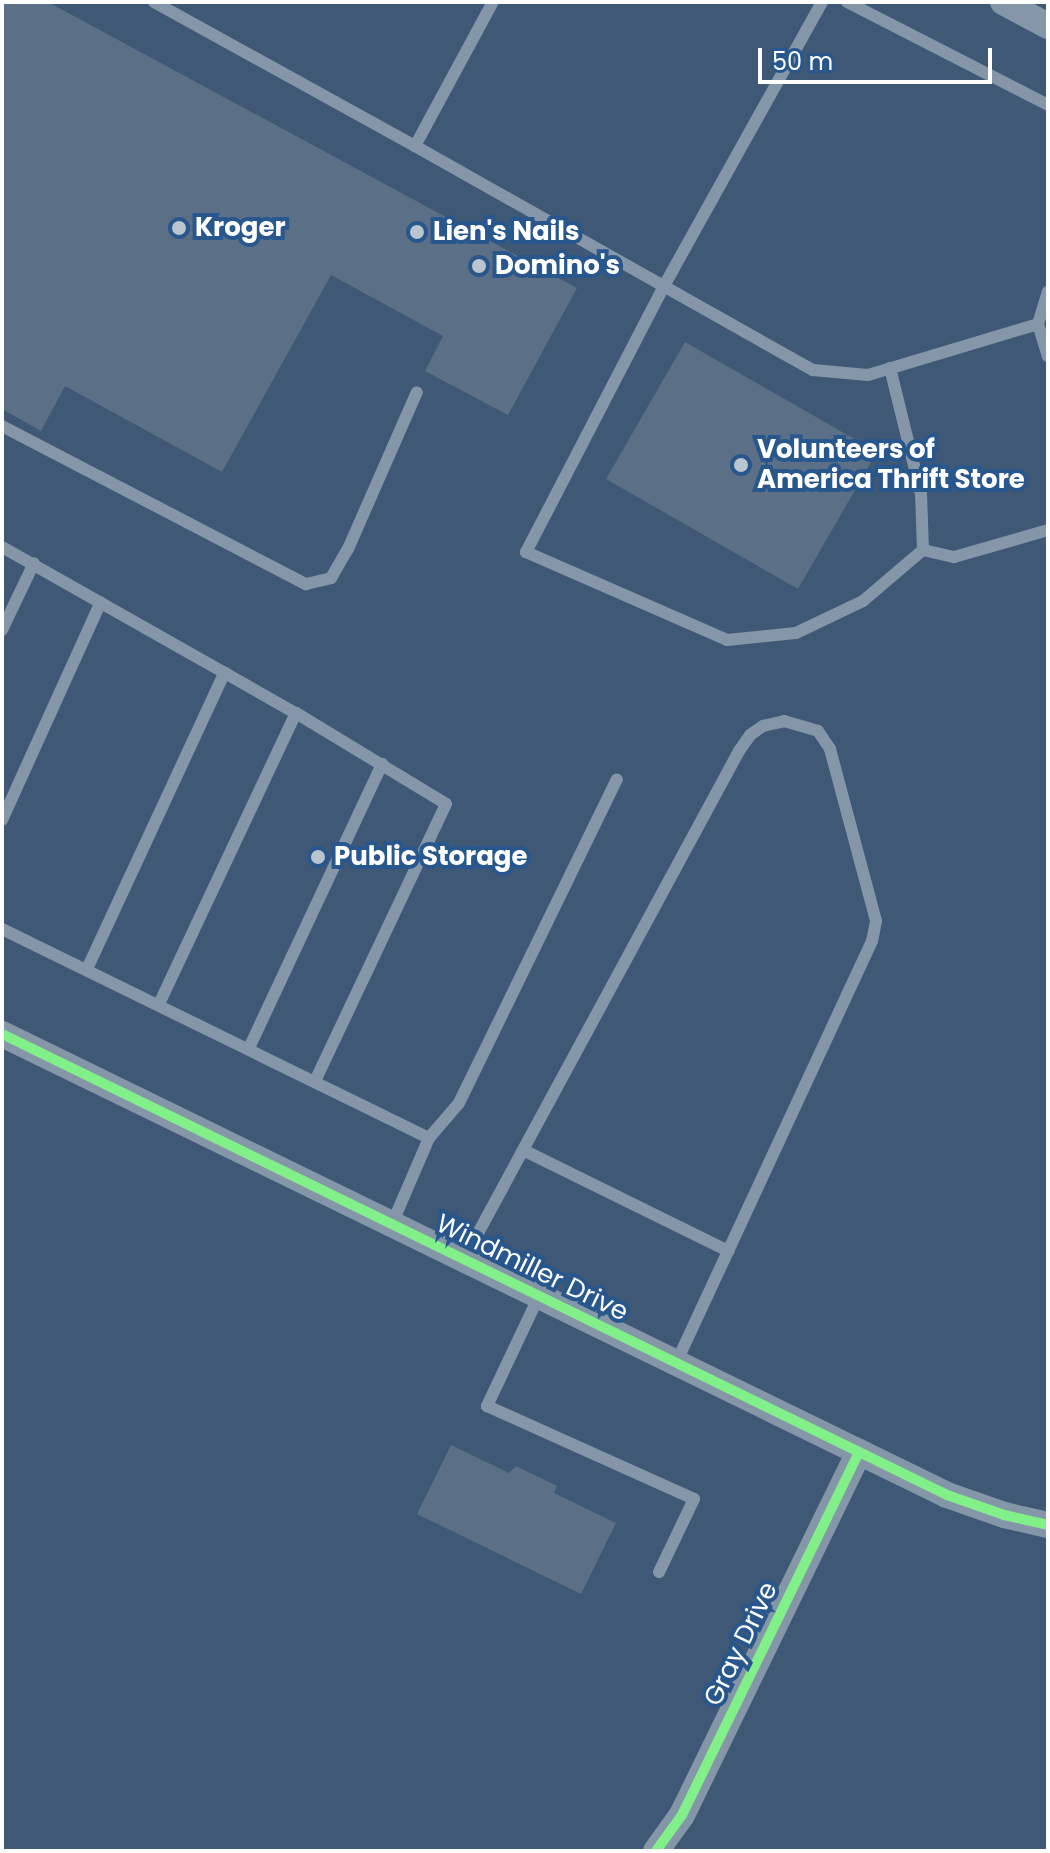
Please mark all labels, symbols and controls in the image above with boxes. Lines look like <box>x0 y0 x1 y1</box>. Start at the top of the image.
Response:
scale bar <box>762 32 996 82</box>
text: 50 m <box>772 45 833 78</box>
place label: Kroger <box>195 212 286 244</box>
place label: Lien's Nails <box>433 216 579 248</box>
marker: Kroger <box>170 219 188 237</box>
marker: Lien's Nails <box>408 223 426 241</box>
place label: Domino's <box>495 250 620 282</box>
marker: Domino's <box>470 257 488 275</box>
place label: Volunteers of America Thrift Store <box>757 434 1025 496</box>
marker: Volunteers of America Thrift Store <box>732 456 750 474</box>
place label: Public Storage <box>334 841 528 873</box>
marker: Public Storage <box>309 848 327 866</box>
street label: Windmiller Drive <box>431 1208 633 1328</box>
street label: Gray Drive <box>698 1577 784 1711</box>

